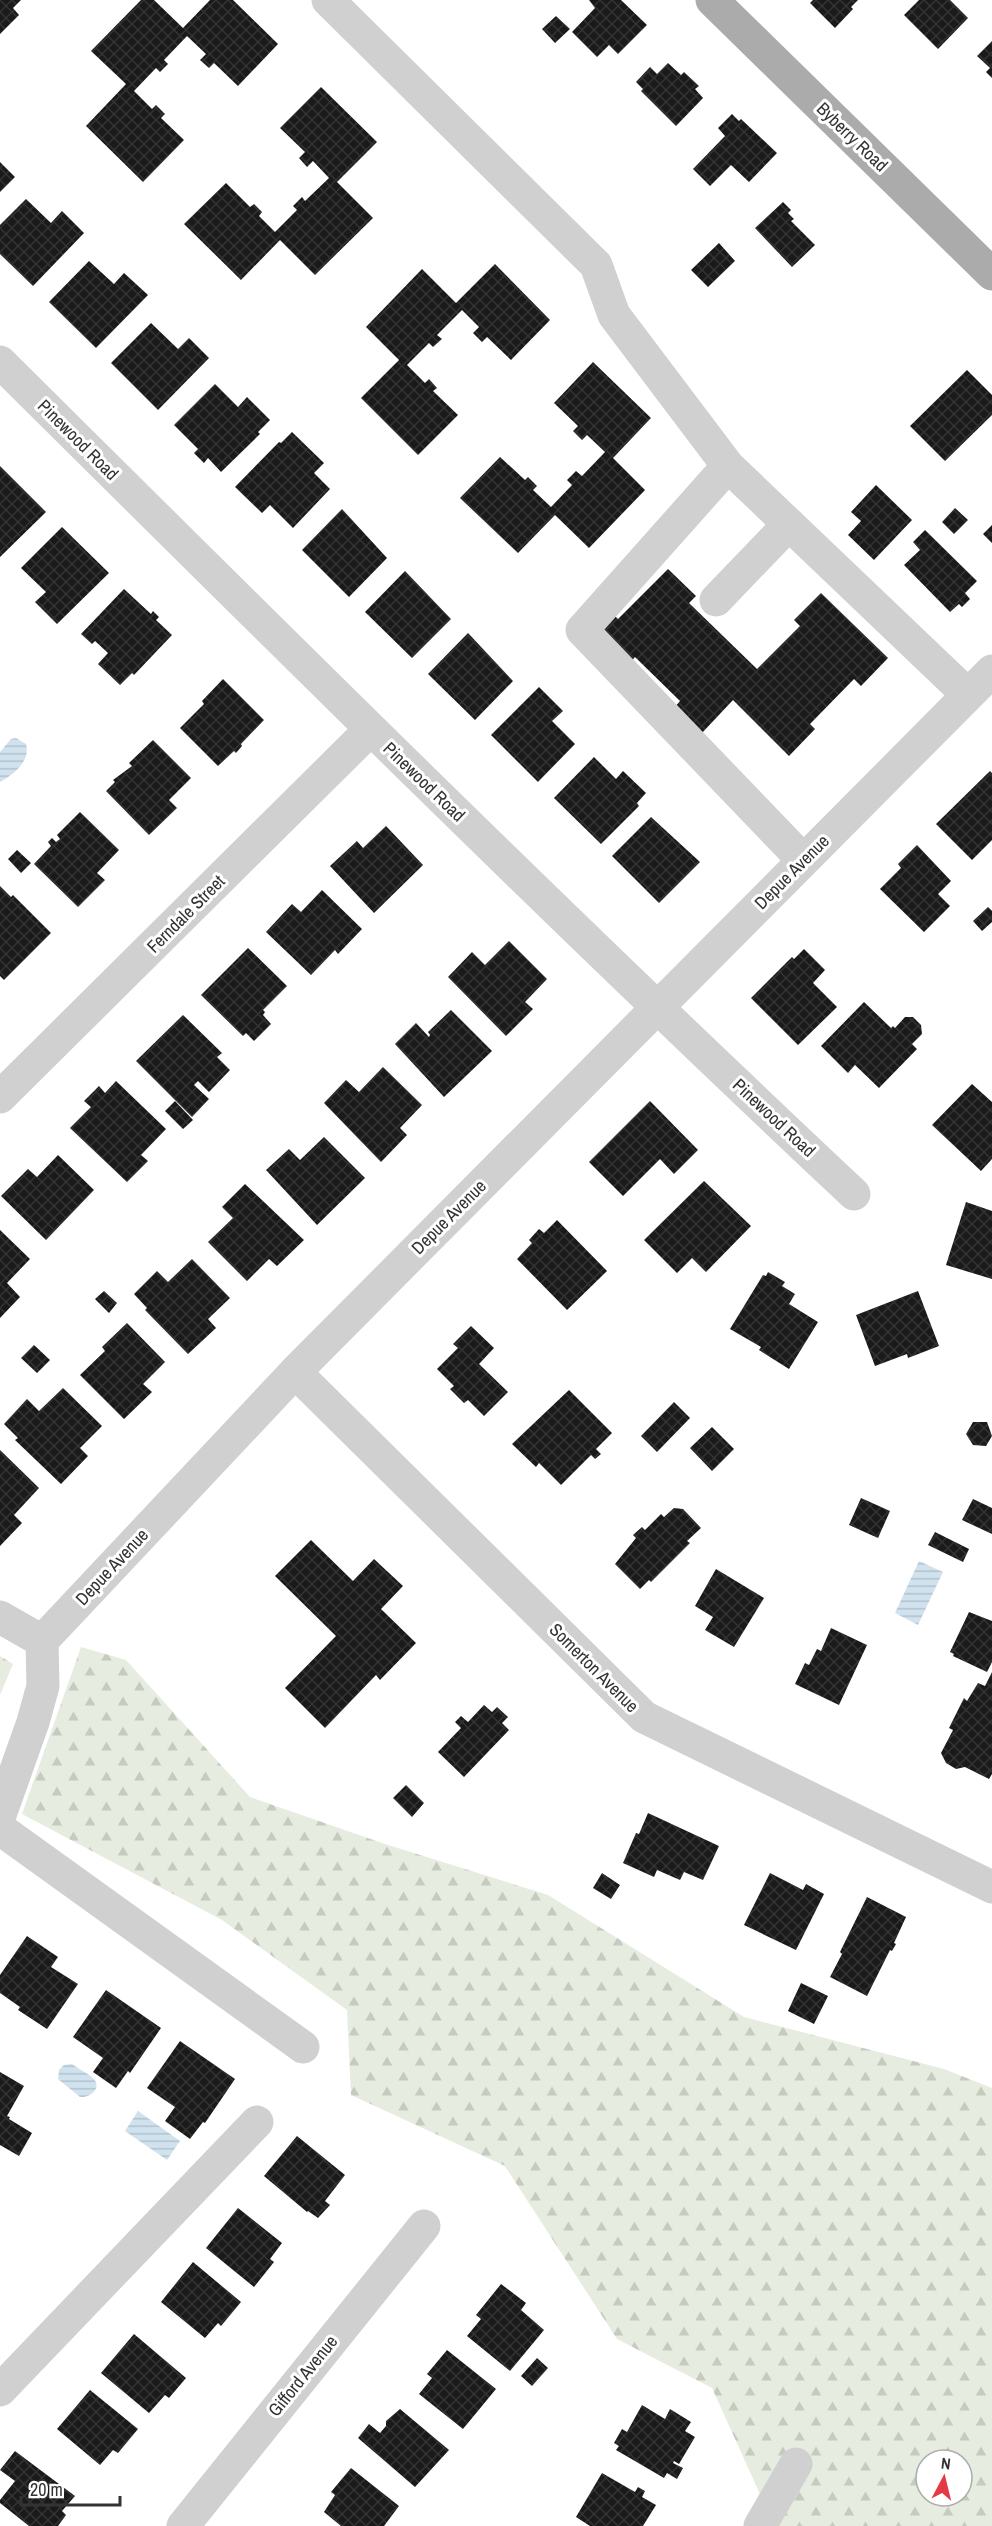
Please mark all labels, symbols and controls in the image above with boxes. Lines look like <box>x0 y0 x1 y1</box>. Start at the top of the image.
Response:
street label: Byberry Road <box>811 96 893 177</box>
street label: Pinewood Road <box>32 394 124 486</box>
street label: Pinewood Road <box>378 736 471 827</box>
street label: Depue Avenue <box>749 829 835 915</box>
street label: Ferndale Street <box>141 869 230 958</box>
street label: Pinewood Road <box>727 1073 821 1163</box>
street label: Depue Avenue <box>406 1174 492 1260</box>
street label: Depue Avenue <box>70 1523 154 1611</box>
street label: Somerton Avenue <box>544 1617 645 1718</box>
street label: Gifford Avenue <box>262 2330 343 2422</box>
north arrow <box>914 2448 974 2508</box>
text: N <box>940 2452 952 2475</box>
scale bar <box>21 2469 120 2507</box>
text: 20 m <box>30 2477 63 2502</box>

